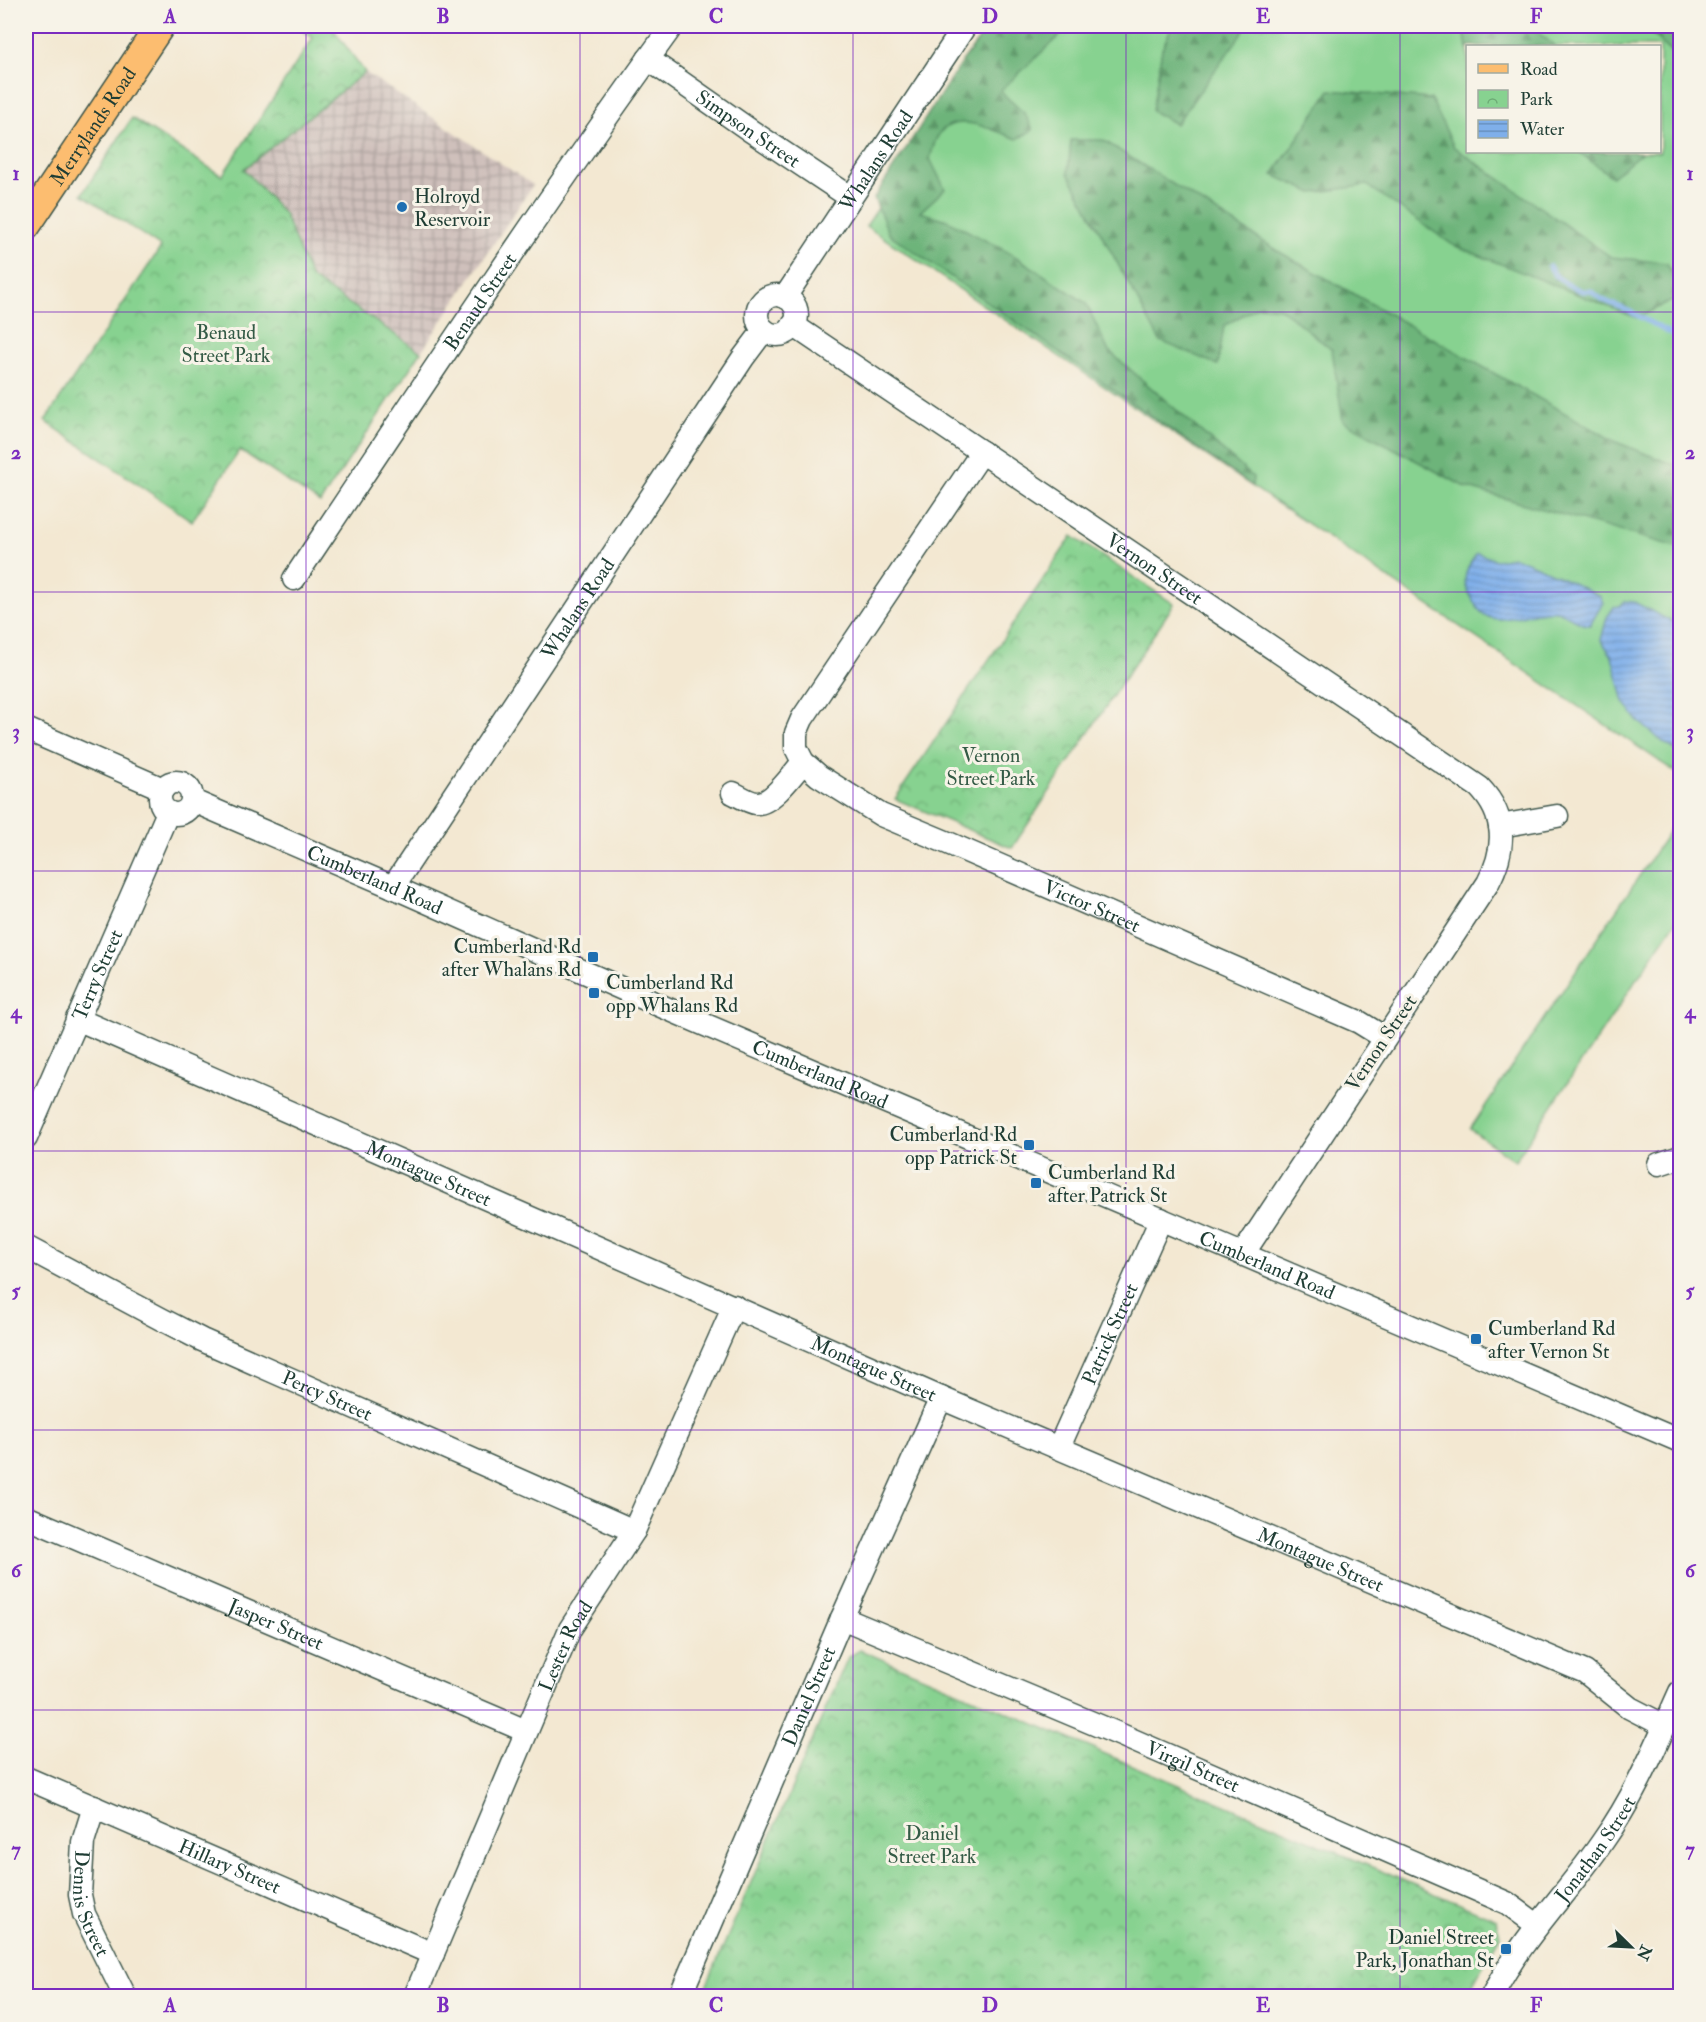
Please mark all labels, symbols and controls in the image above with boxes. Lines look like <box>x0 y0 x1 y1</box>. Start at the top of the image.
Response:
text: A <box>163 4 177 29</box>
text: B <box>436 4 450 29</box>
text: C <box>709 4 723 29</box>
text: D <box>982 4 998 29</box>
text: E <box>1256 4 1271 29</box>
text: F <box>1530 4 1543 29</box>
legend <box>1466 45 1661 153</box>
text: Road <box>1520 58 1558 81</box>
street label: Merrylands Road <box>44 62 142 190</box>
street label: Simpson Street <box>691 84 806 173</box>
text: Park <box>1520 88 1553 111</box>
street label: Whalans Road <box>833 105 918 216</box>
text: Water <box>1519 118 1564 141</box>
text: 1 <box>12 161 20 186</box>
text: 1 <box>1686 161 1694 186</box>
place label: Holroyd Reservoir <box>414 184 491 232</box>
marker: Holroyd Reservoir <box>395 200 409 214</box>
street label: Benaud Street <box>438 247 522 355</box>
park label: Benaud Street Park <box>182 320 271 368</box>
text: 2 <box>11 440 21 465</box>
text: 2 <box>1685 440 1695 465</box>
street label: Vernon Street <box>1102 527 1208 610</box>
street label: Whalans Road <box>534 553 620 665</box>
text: 3 <box>12 719 20 744</box>
text: 3 <box>1686 719 1694 744</box>
park label: Vernon Street Park <box>947 743 1036 791</box>
street label: Cumberland Road <box>303 839 447 920</box>
street label: Victor Street <box>1040 874 1145 938</box>
street label: Terry Street <box>66 925 128 1024</box>
place label: Cumberland Rd after Whalans Rd <box>442 934 581 982</box>
marker: Cumberland Rd after Whalans Rd <box>586 950 600 964</box>
place label: Cumberland Rd opp Whalans Rd <box>606 970 738 1019</box>
marker: Cumberland Rd opp Whalans Rd <box>587 986 601 1000</box>
street label: Vernon Street <box>1340 990 1423 1096</box>
text: 4 <box>10 999 23 1024</box>
text: 4 <box>1684 999 1697 1024</box>
street label: Cumberland Road <box>748 1034 892 1114</box>
place label: Cumberland Rd opp Patrick St <box>890 1122 1018 1171</box>
street label: Montague Street <box>362 1135 496 1212</box>
marker: Cumberland Rd opp Patrick St <box>1022 1138 1036 1152</box>
place label: Cumberland Rd after Patrick St <box>1048 1160 1176 1208</box>
marker: Cumberland Rd after Patrick St <box>1029 1176 1043 1190</box>
street label: Cumberland Road <box>1195 1225 1339 1305</box>
text: 5 <box>12 1278 22 1303</box>
text: 5 <box>1686 1278 1696 1303</box>
street label: Patrick Street <box>1076 1279 1143 1389</box>
place label: Cumberland Rd after Vernon St <box>1488 1316 1616 1364</box>
street label: Montague Street <box>807 1330 941 1407</box>
marker: Cumberland Rd after Vernon St <box>1469 1332 1483 1346</box>
street label: Percy Street <box>278 1364 377 1426</box>
street label: Montague Street <box>1254 1522 1388 1598</box>
text: 6 <box>11 1558 23 1583</box>
text: 6 <box>1685 1558 1697 1583</box>
street label: Jasper Street <box>224 1592 328 1656</box>
street label: Lester Road <box>533 1596 598 1695</box>
street label: Daniel Street <box>776 1642 841 1750</box>
street label: Virgil Street <box>1142 1735 1244 1798</box>
street label: Jonathan Street <box>1549 1791 1641 1908</box>
park label: Daniel Street Park <box>888 1821 977 1869</box>
street label: Hillary Street <box>175 1833 285 1899</box>
text: 7 <box>11 1837 21 1862</box>
text: 7 <box>1685 1837 1695 1862</box>
street label: Dennis Street <box>67 1850 116 1961</box>
north arrow <box>1601 1917 1661 1977</box>
place label: Daniel Street Park, Jonathan St <box>1355 1925 1495 1973</box>
text: N <box>1631 1941 1656 1964</box>
marker: Daniel Street Park, Jonathan St <box>1499 1942 1513 1956</box>
text: A <box>163 1993 177 2018</box>
text: B <box>436 1993 450 2018</box>
text: C <box>709 1993 723 2018</box>
text: D <box>982 1993 998 2018</box>
text: E <box>1256 1993 1271 2018</box>
text: F <box>1530 1993 1543 2018</box>

